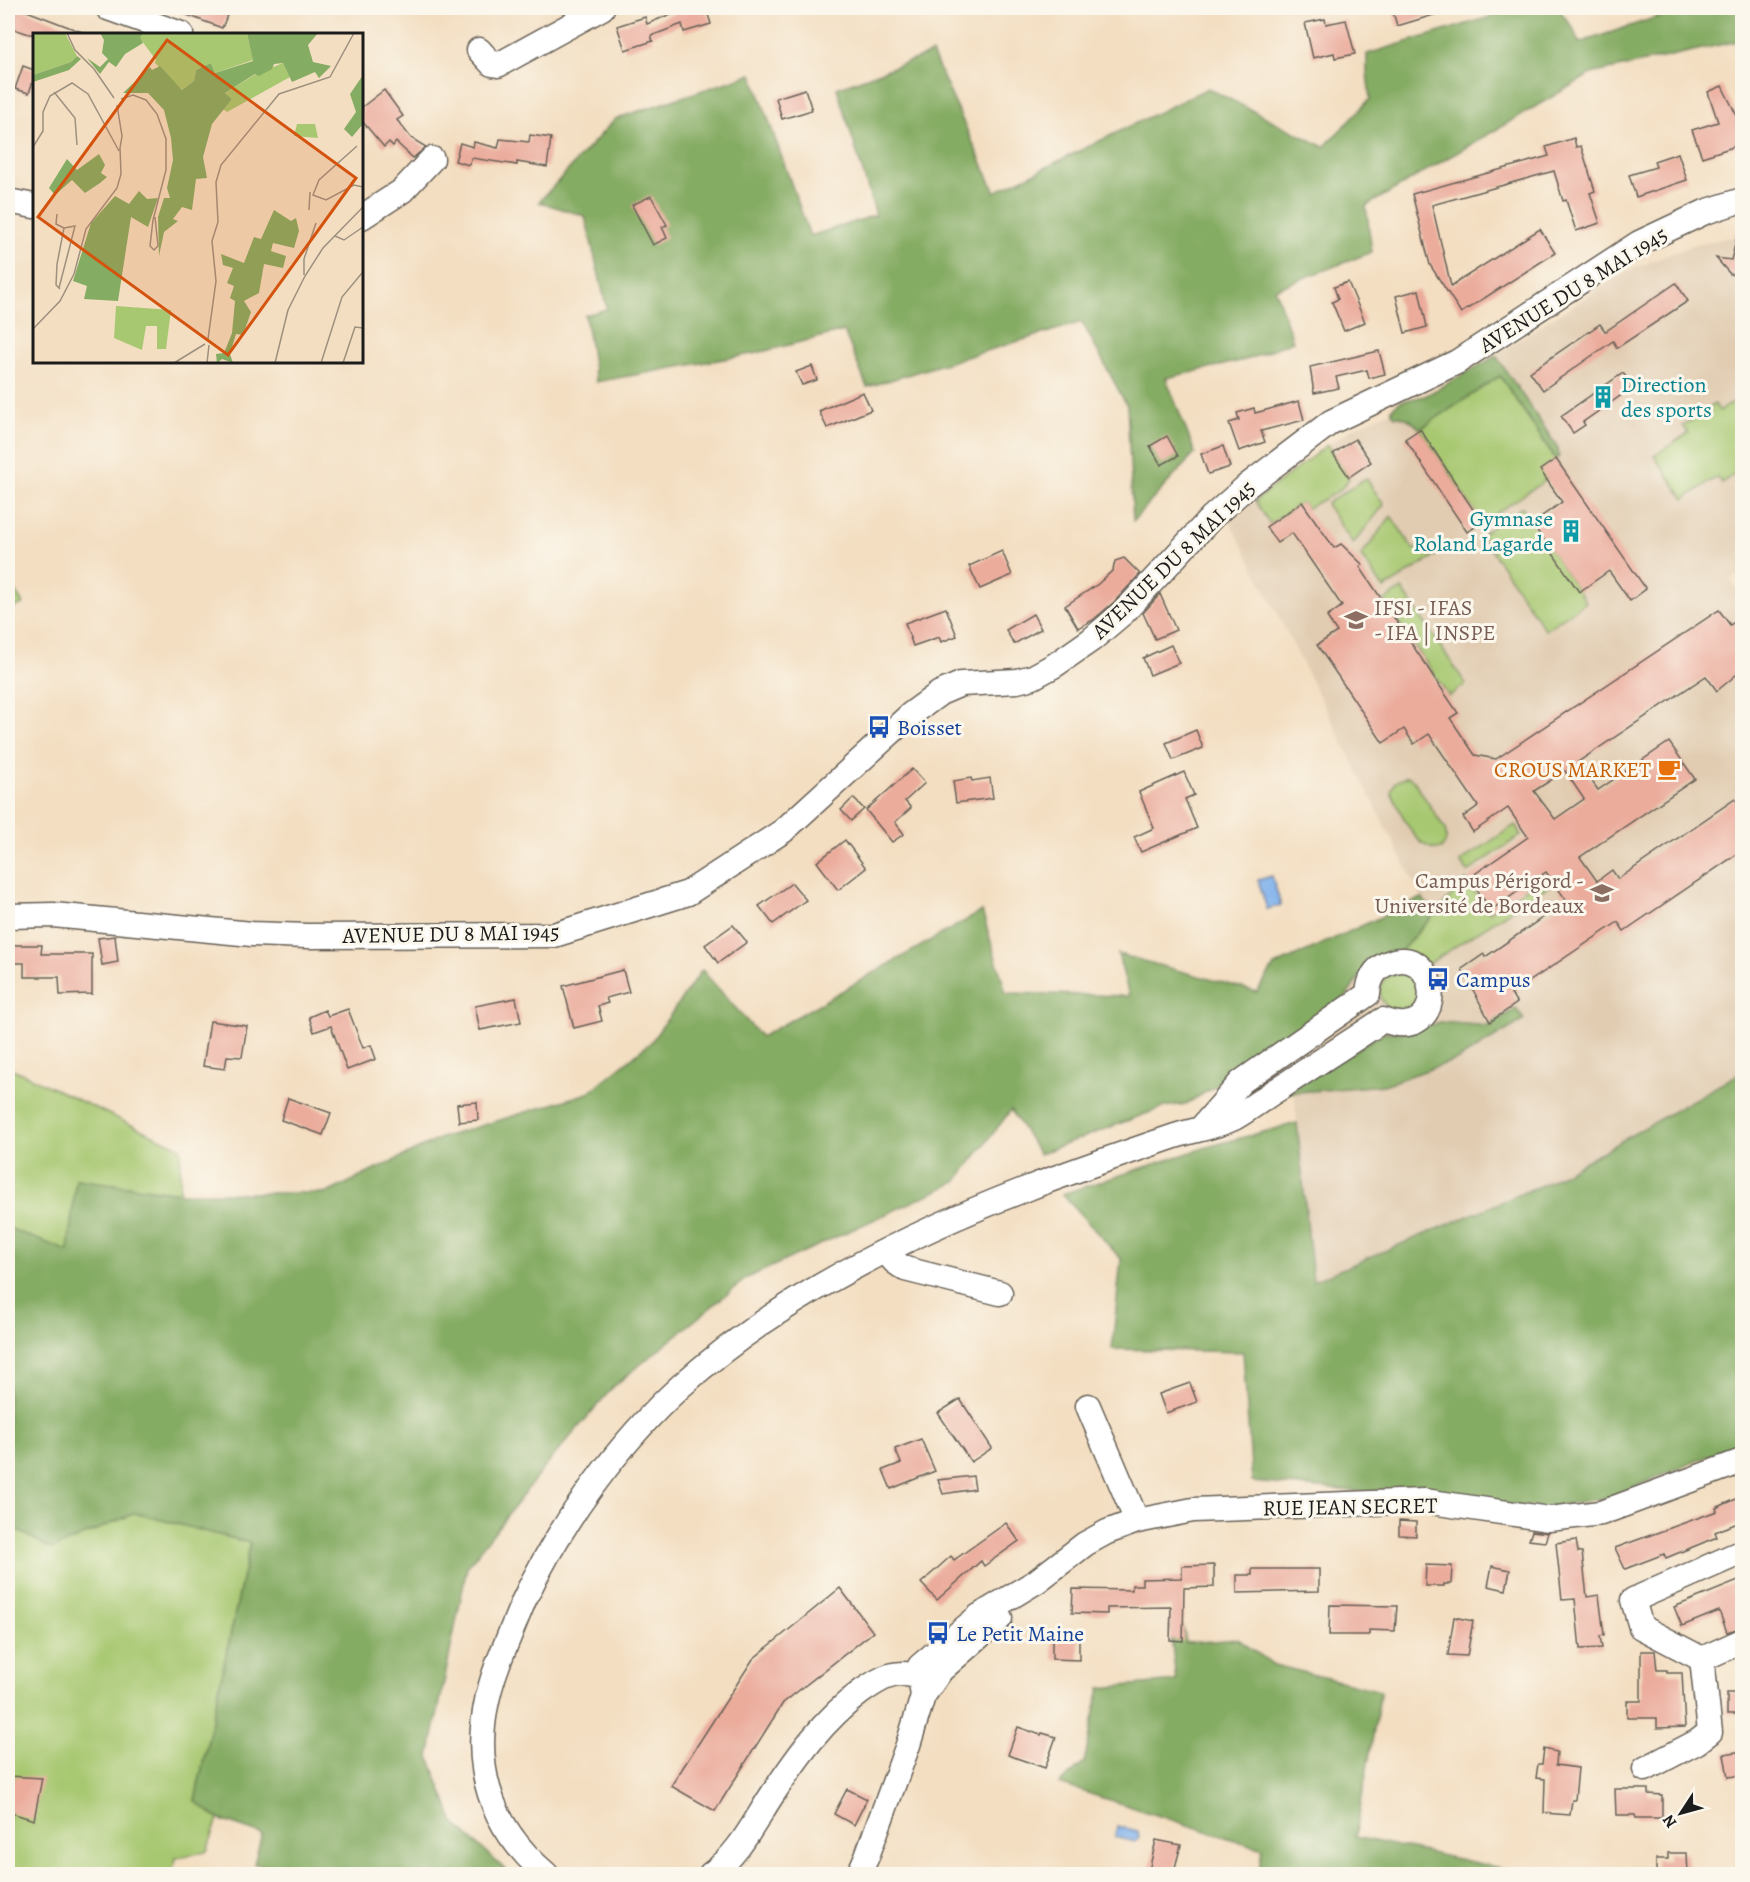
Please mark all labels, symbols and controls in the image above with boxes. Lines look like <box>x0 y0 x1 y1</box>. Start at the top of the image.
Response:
inset map <box>33 33 363 363</box>
street label: AVENUE DU 8 MAI 1945 <box>1473 220 1674 361</box>
place label: Direction des sports <box>1621 370 1712 425</box>
building icon: Direction des sports <box>1590 384 1616 410</box>
street label: AVENUE DU 8 MAI 1945 <box>1084 474 1262 647</box>
place label: Gymnase Roland Lagarde <box>1413 504 1553 559</box>
building icon: Gymnase Roland Lagarde <box>1558 518 1584 544</box>
place label: IFSI - IFAS - IFA | INSPE <box>1374 593 1495 648</box>
school or university icon: IFSI - IFAS - IFA | INSPE <box>1343 607 1369 633</box>
place label: Boisset <box>897 713 962 743</box>
bus stop icon: Boisset <box>866 714 892 740</box>
place label: CROUS MARKET <box>1494 755 1651 785</box>
cafe icon: CROUS MARKET <box>1656 756 1682 782</box>
place label: Campus Périgord - Université de Bordeaux <box>1375 866 1585 921</box>
school or university icon: Campus Périgord - Université de Bordeaux <box>1589 880 1615 906</box>
street label: AVENUE DU 8 MAI 1945 <box>341 917 560 951</box>
place label: Campus <box>1456 965 1531 995</box>
bus stop icon: Campus <box>1425 966 1451 992</box>
street label: RUE JEAN SECRET <box>1262 1490 1438 1524</box>
place label: Le Petit Maine <box>956 1619 1084 1649</box>
bus stop icon: Le Petit Maine <box>925 1620 951 1646</box>
north arrow <box>1651 1783 1711 1843</box>
text: N <box>1657 1810 1682 1832</box>

